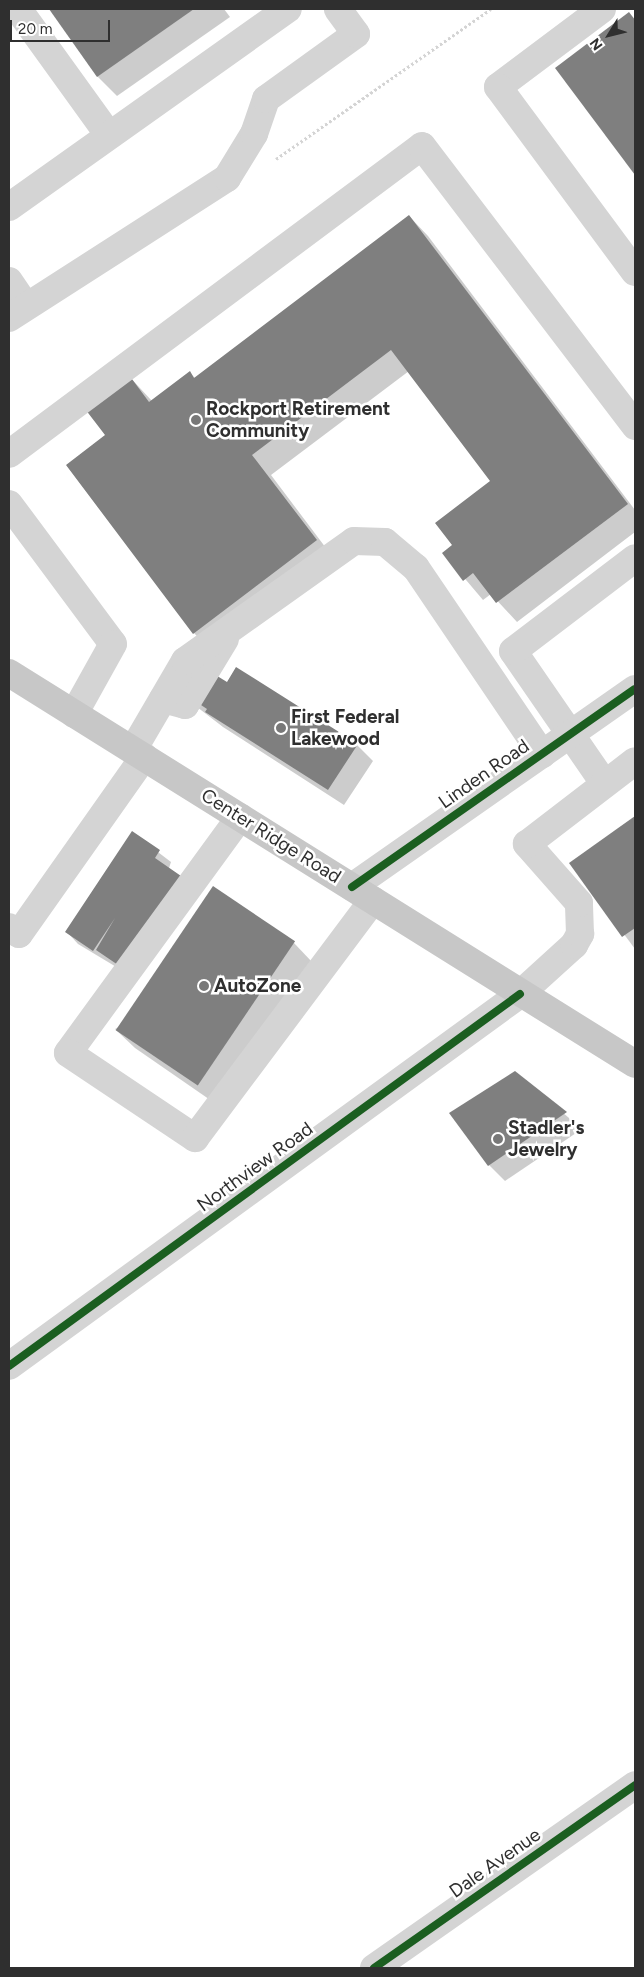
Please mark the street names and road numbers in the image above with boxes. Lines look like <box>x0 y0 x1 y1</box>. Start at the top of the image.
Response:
street label: Linden Road <box>434 734 534 814</box>
street label: Center Ridge Road <box>197 784 345 888</box>
street label: Northview Road <box>193 1117 317 1217</box>
street label: Dale Avenue <box>445 1823 545 1903</box>

